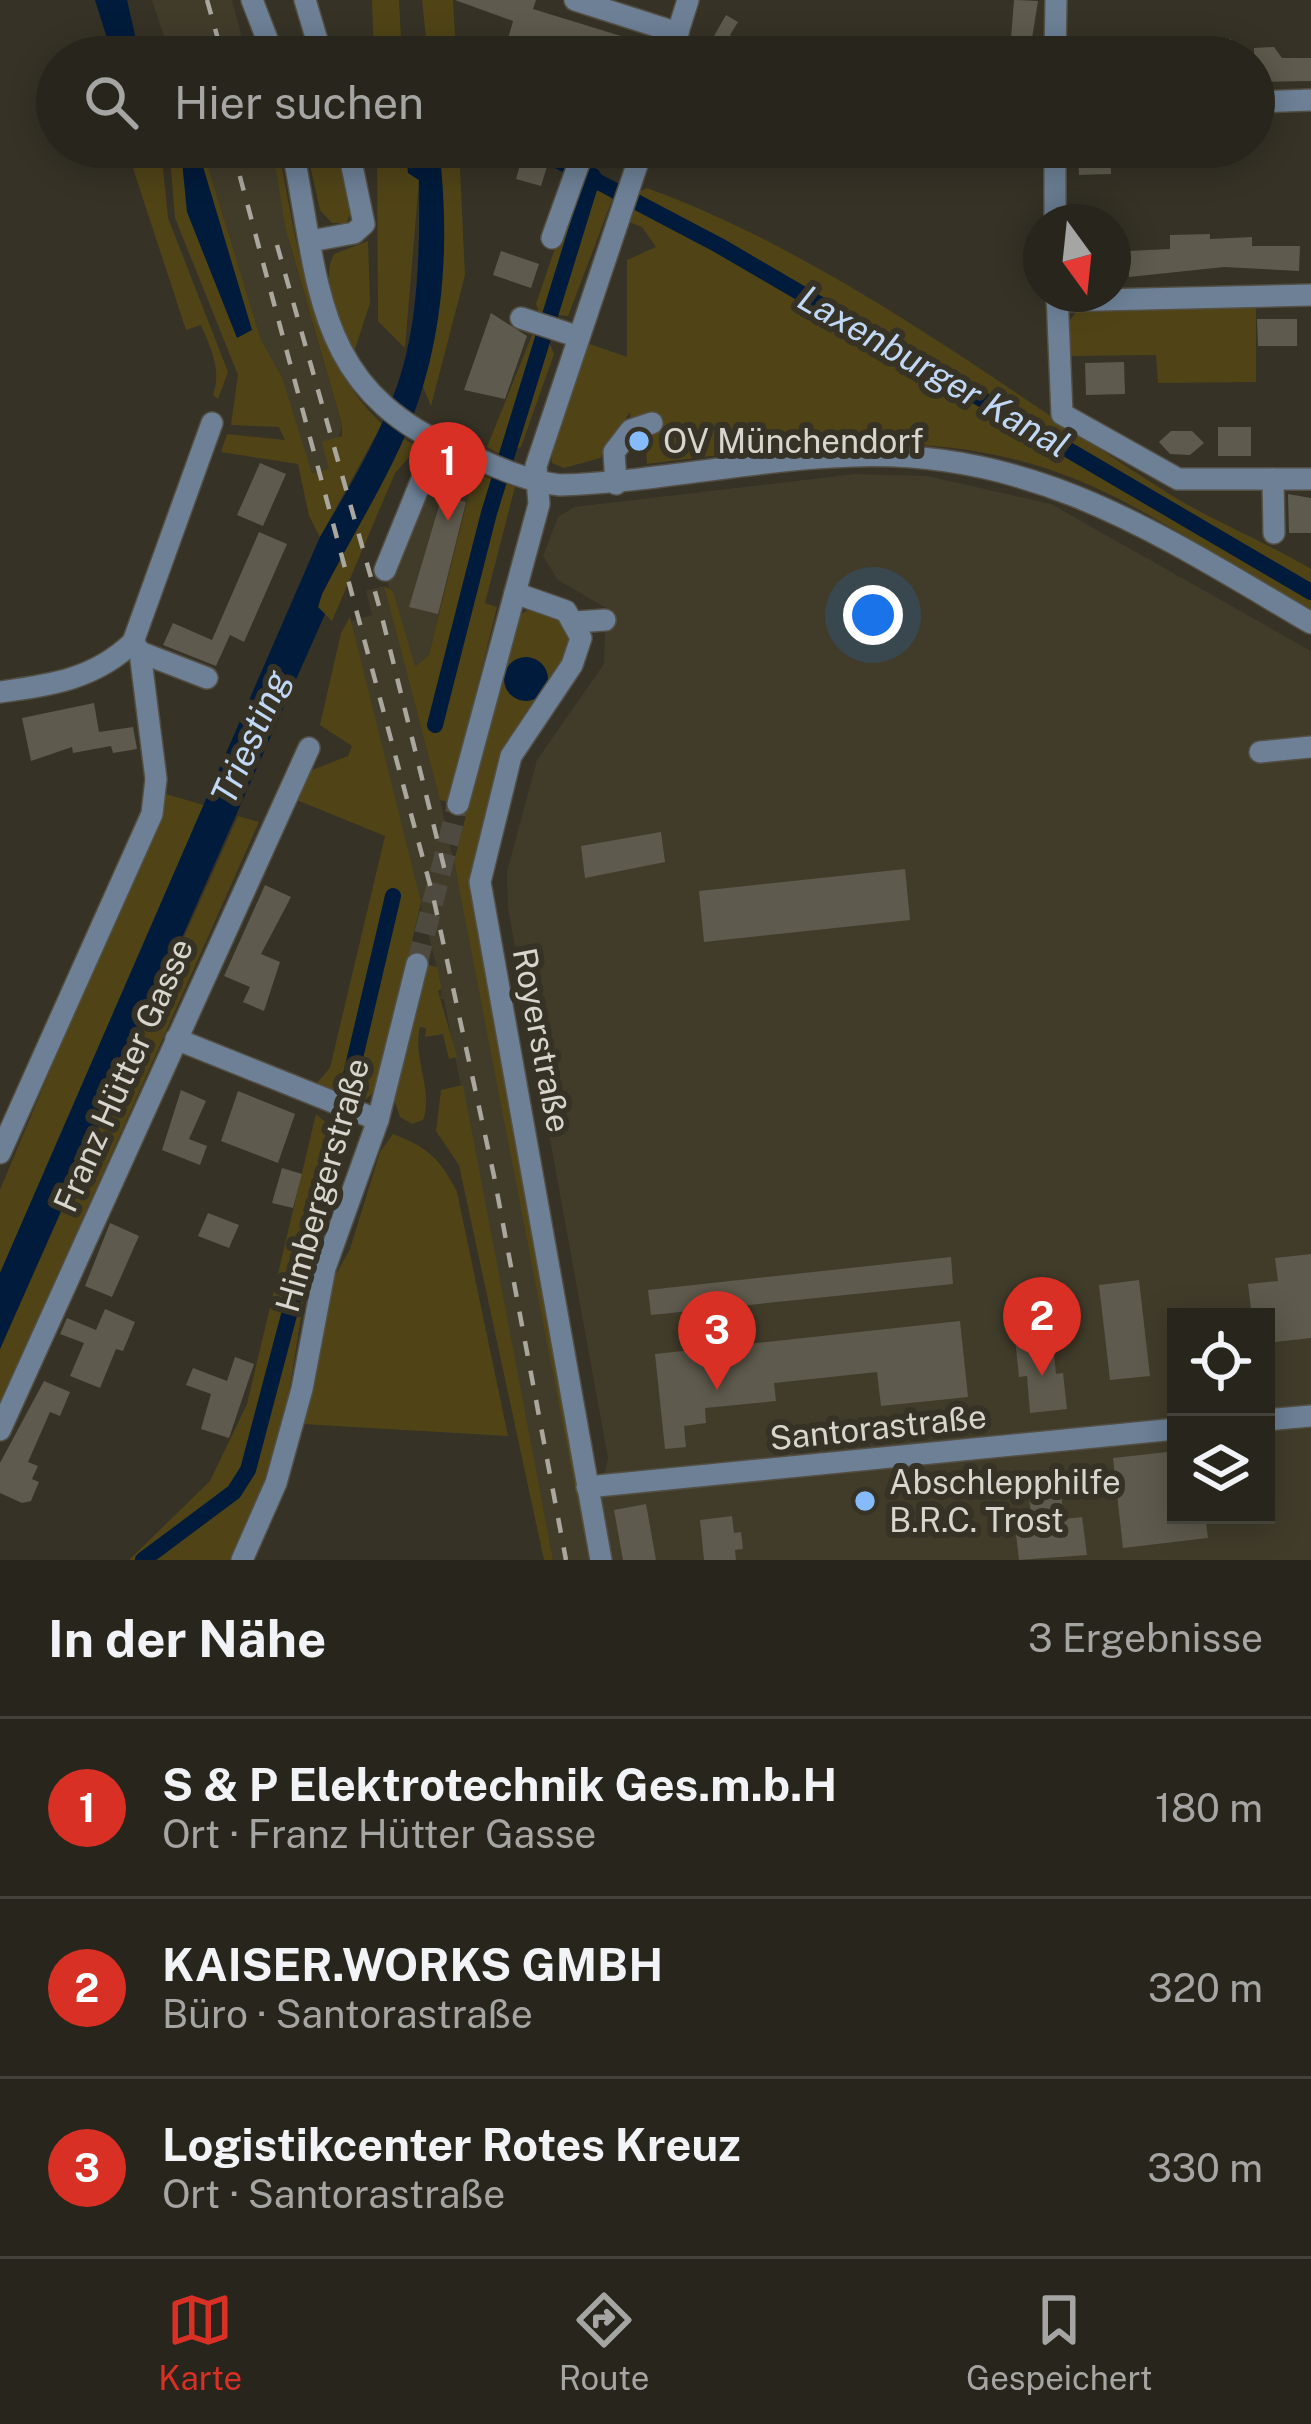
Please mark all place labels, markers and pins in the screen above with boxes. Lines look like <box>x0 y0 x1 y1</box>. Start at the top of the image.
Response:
pin: 1 <box>409 422 487 521</box>
place label: OV Münchendorf <box>663 422 924 460</box>
marker: OV Münchendorf <box>626 428 652 454</box>
pin: 2 <box>1003 1277 1081 1376</box>
pin: 3 <box>678 1291 756 1390</box>
place label: Abschlepphilfe B.R.C. Trost <box>889 1463 1121 1539</box>
marker: Abschlepphilfe B.R.C. Trost <box>852 1488 878 1514</box>

